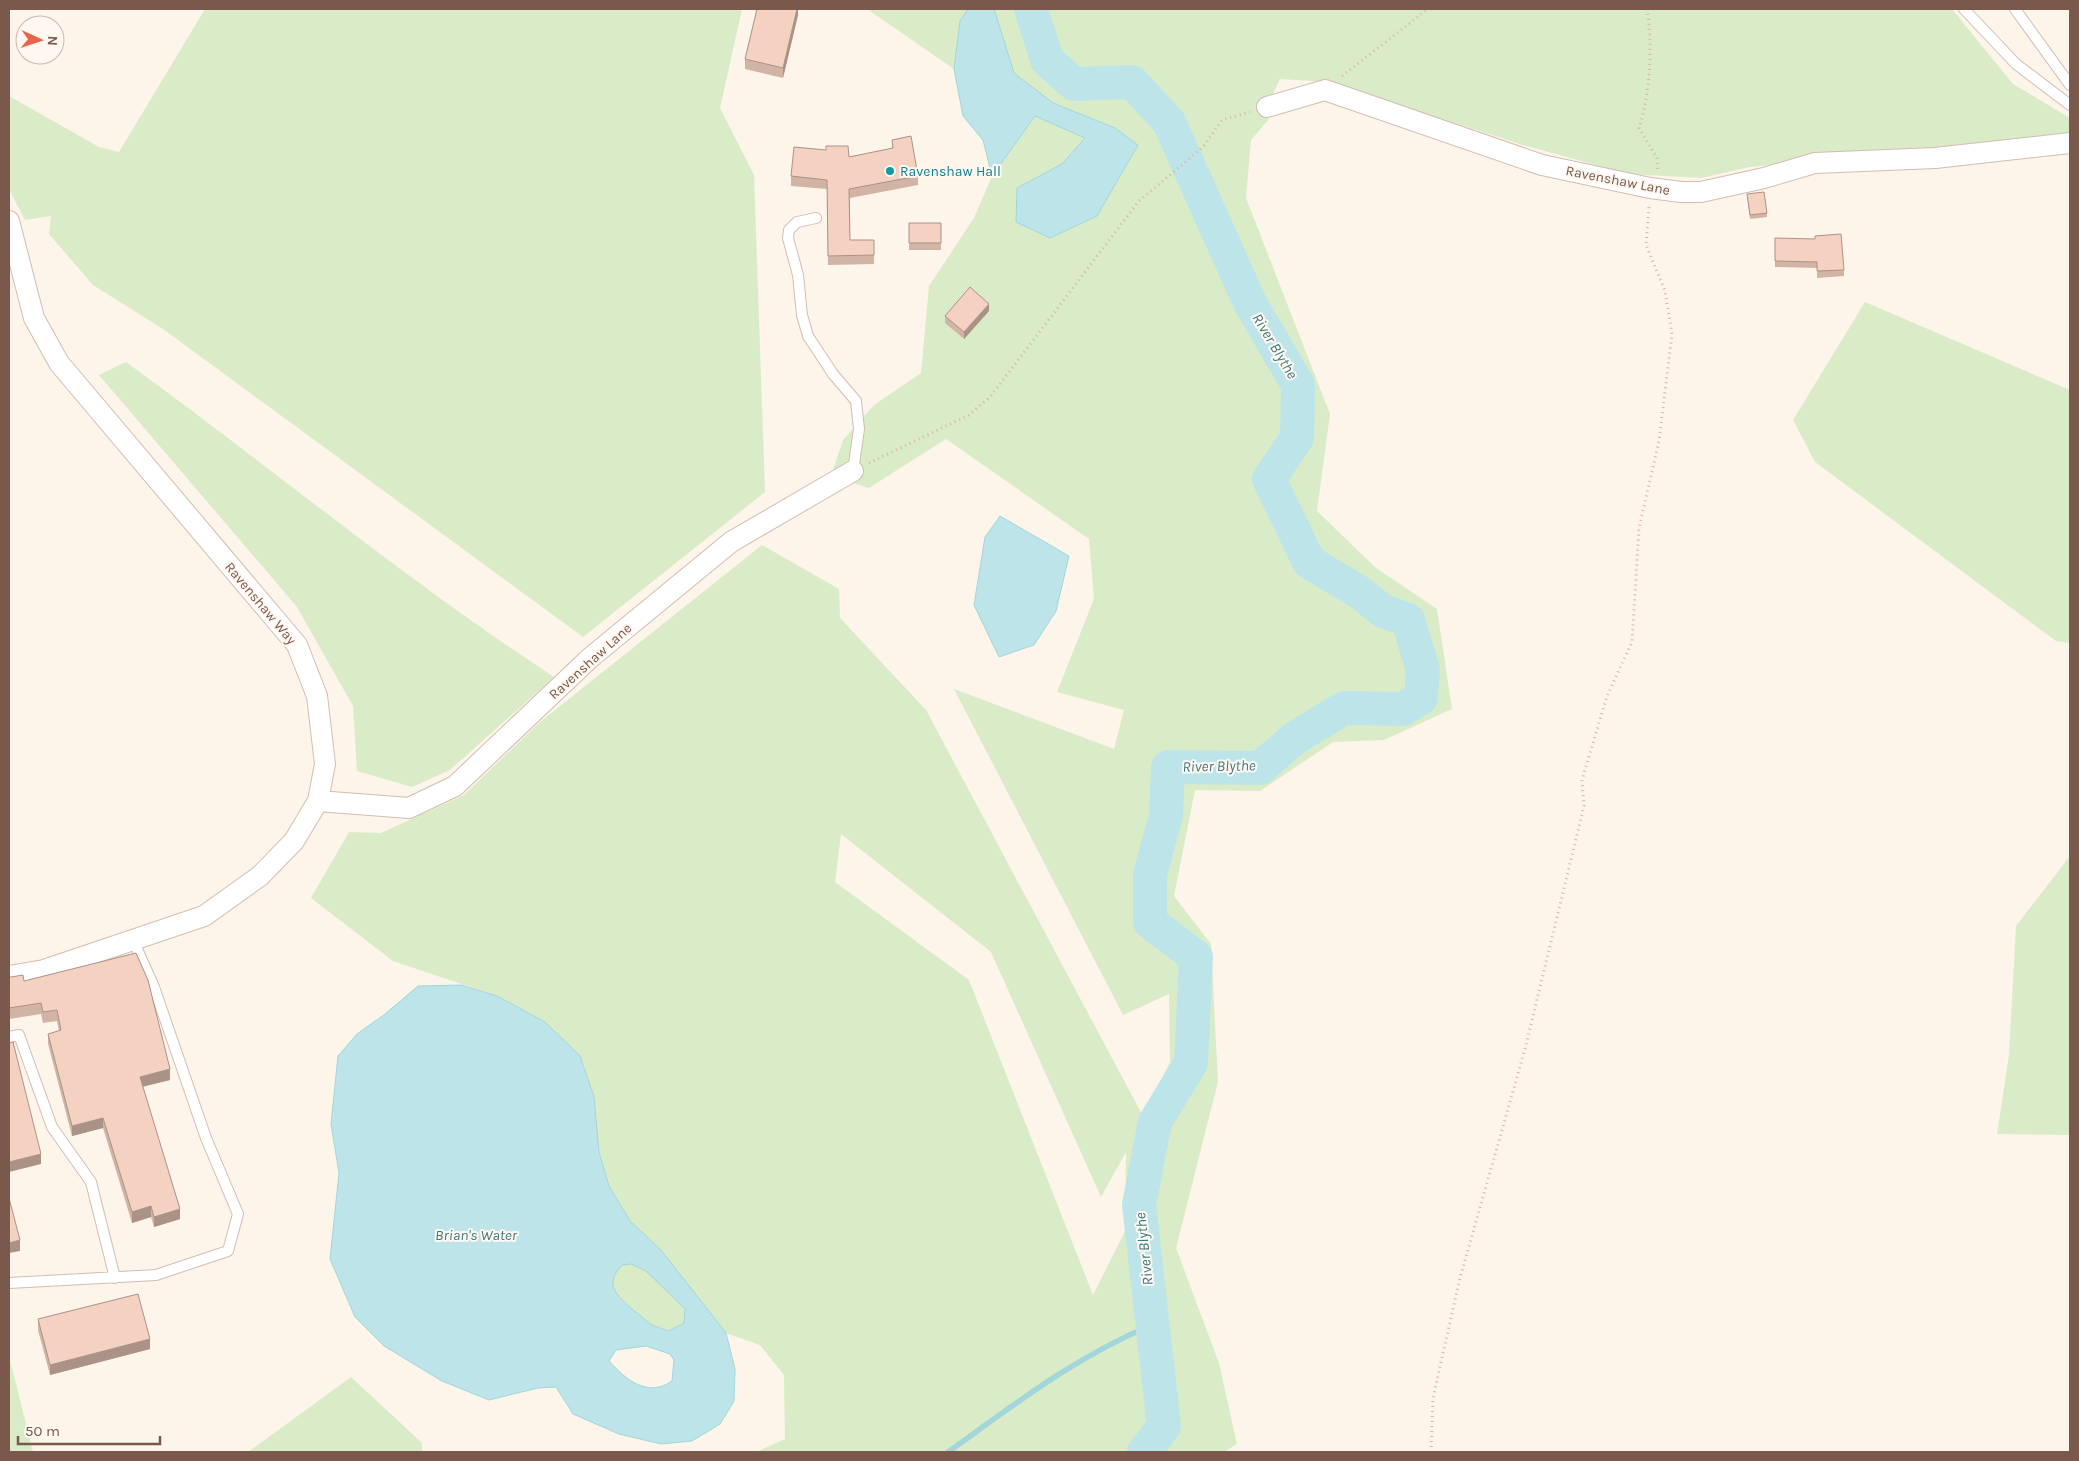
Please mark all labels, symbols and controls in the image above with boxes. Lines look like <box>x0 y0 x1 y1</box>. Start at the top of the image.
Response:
north arrow <box>15 15 65 65</box>
text: N <box>44 35 61 46</box>
street label: Ravenshaw Lane <box>1564 162 1671 199</box>
place label: Ravenshaw Hall <box>900 163 1001 180</box>
marker: Ravenshaw Hall <box>884 165 896 177</box>
water label: River Blythe <box>1248 310 1302 382</box>
street label: Ravenshaw Way <box>221 559 300 648</box>
street label: Ravenshaw Lane <box>545 620 635 703</box>
water label: River Blythe <box>1182 756 1256 776</box>
water label: River Blythe <box>1131 1212 1157 1286</box>
water label: Brian's Water <box>435 1226 518 1244</box>
scale bar <box>18 1414 160 1446</box>
text: 50 m <box>25 1422 60 1440</box>

